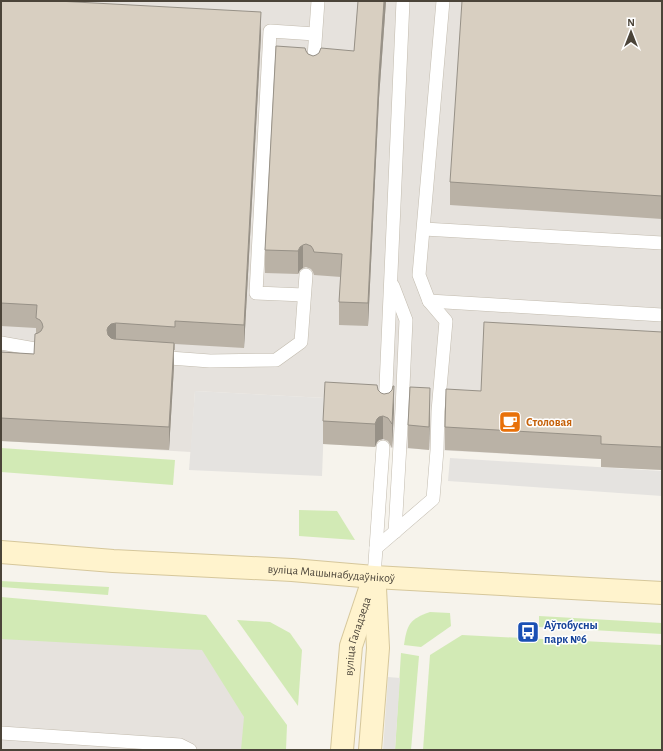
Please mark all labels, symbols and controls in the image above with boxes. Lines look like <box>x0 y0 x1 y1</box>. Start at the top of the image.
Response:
north arrow <box>611 12 651 52</box>
text: N <box>627 17 635 28</box>
cafe icon: Столовая <box>497 409 523 435</box>
place label: Столовая <box>526 416 572 428</box>
street label: вуліца Машынабудаўнікоў <box>267 563 395 585</box>
street label: вуліца Галадзеда <box>342 595 373 676</box>
bus stop icon: Аўтобусны парк №6 <box>515 619 541 645</box>
place label: Аўтобусны парк №6 <box>544 619 598 645</box>

